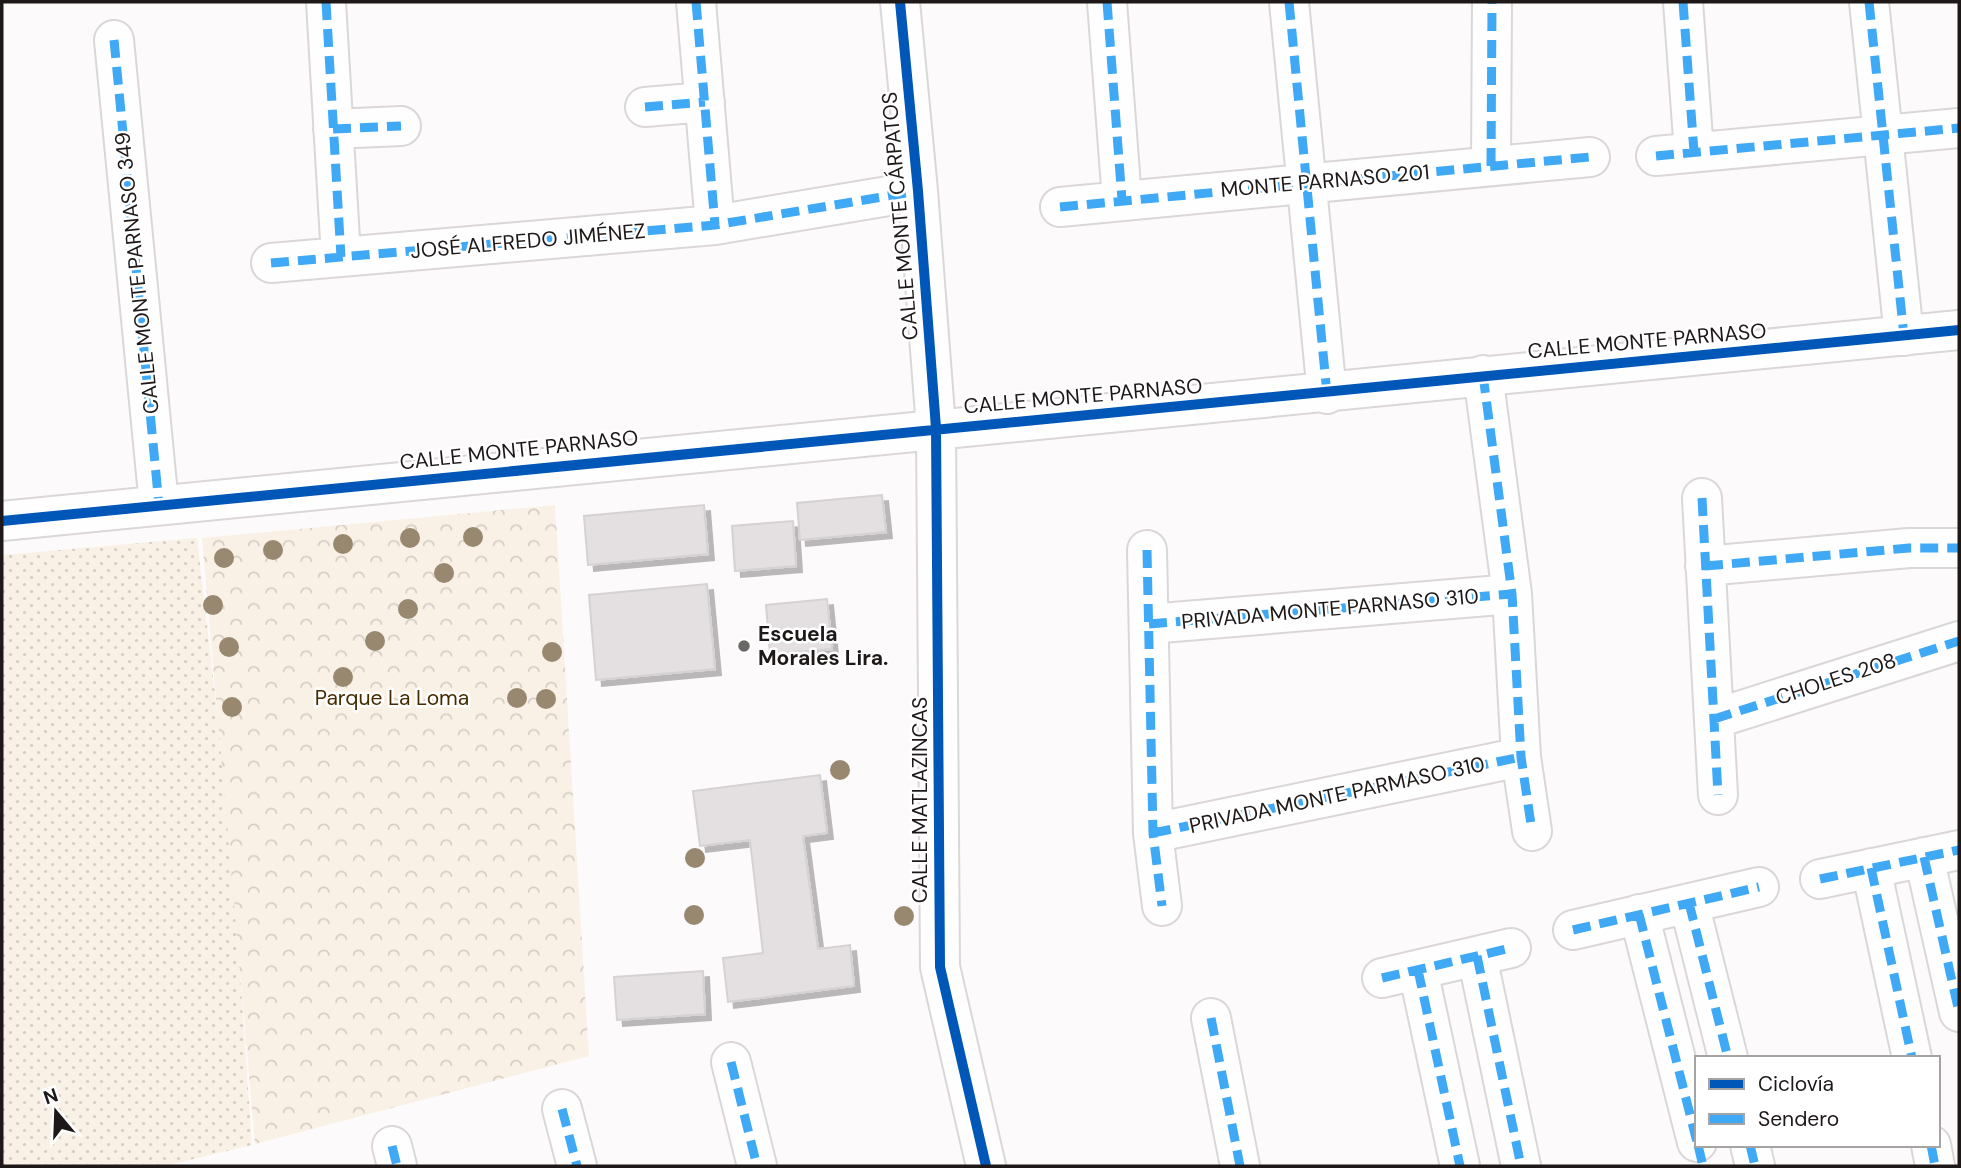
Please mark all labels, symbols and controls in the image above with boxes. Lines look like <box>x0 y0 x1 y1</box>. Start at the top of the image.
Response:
street label: CALLE MONTE CÁRPATOS <box>875 91 925 341</box>
street label: CALLE MONTE PARNASO 349 <box>108 131 166 415</box>
street label: MONTE PARNASO 201 <box>1219 158 1431 204</box>
street label: JOSÉ ALFREDO JIMÉNEZ <box>409 217 647 265</box>
street label: CALLE MONTE PARNASO <box>1526 317 1768 365</box>
street label: CALLE MONTE PARNASO <box>962 372 1204 420</box>
street label: CALLE MONTE PARNASO <box>398 424 640 476</box>
street label: PRIVADA MONTE PARNASO 310 <box>1180 582 1480 636</box>
place label: Escuela Morales Lira. <box>758 620 888 672</box>
marker: Escuela Morales Lira. <box>736 638 752 654</box>
street label: CHOLES 208 <box>1772 646 1900 712</box>
park label: Parque La Loma <box>315 684 469 712</box>
street label: CALLE MATLAZINCAS <box>906 697 934 903</box>
street label: PRIVADA MONTE PARMASO 310 <box>1187 750 1487 840</box>
legend <box>1695 1056 1940 1147</box>
text: Ciclovía <box>1758 1070 1834 1098</box>
north arrow <box>21 1077 91 1147</box>
text: N <box>40 1082 61 1110</box>
text: Sendero <box>1758 1105 1839 1133</box>

